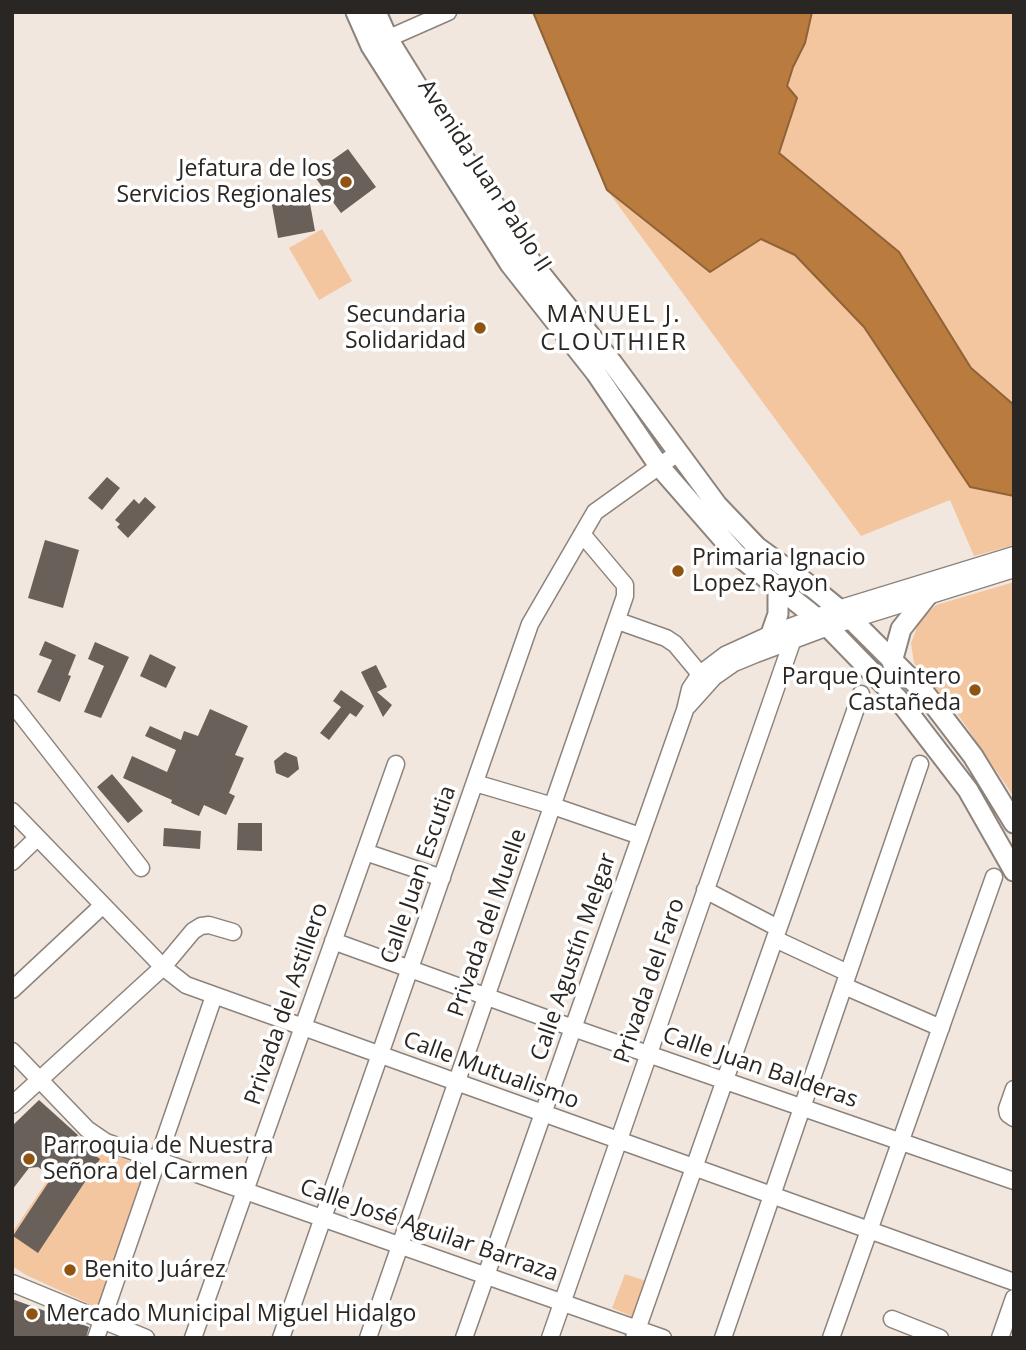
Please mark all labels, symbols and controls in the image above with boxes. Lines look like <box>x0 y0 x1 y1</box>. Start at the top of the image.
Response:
street label: Avenida Juan Pablo II <box>411 75 557 277</box>
place label: Jefatura de los Servicios Regionales <box>116 155 332 209</box>
marker: Jefatura de los Servicios Regionales <box>338 174 354 190</box>
place label: Secundaria Solidaridad <box>345 301 466 355</box>
district label: MANUEL J. CLOUTHIER <box>541 301 687 357</box>
marker: Secundaria Solidaridad <box>472 320 488 336</box>
place label: Primaria Ignacio Lopez Rayon <box>692 544 866 598</box>
marker: Primaria Ignacio Lopez Rayon <box>670 563 686 579</box>
place label: Parque Quintero Castañeda <box>782 663 961 717</box>
marker: Parque Quintero Castañeda <box>967 682 983 698</box>
street label: Calle Juan Escutia <box>376 782 462 968</box>
street label: Privada del Muelle <box>443 825 533 1021</box>
street label: Calle Agustín Melgar <box>525 849 623 1065</box>
street label: Privada del Faro <box>609 895 691 1067</box>
street label: Privada del Astillero <box>239 899 335 1109</box>
street label: Calle Juan Balderas <box>659 1022 861 1114</box>
street label: Calle Mutualismo <box>399 1026 583 1116</box>
place label: Parroquia de Nuestra Señora del Carmen <box>43 1132 274 1186</box>
marker: Parroquia de Nuestra Señora del Carmen <box>21 1151 37 1167</box>
street label: Calle José Aguilar Barraza <box>296 1174 562 1288</box>
place label: Benito Juárez <box>84 1256 226 1284</box>
marker: Benito Juárez <box>62 1262 78 1278</box>
place label: Mercado Municipal Miguel Hidalgo <box>46 1300 416 1328</box>
marker: Mercado Municipal Miguel Hidalgo <box>24 1306 40 1322</box>

